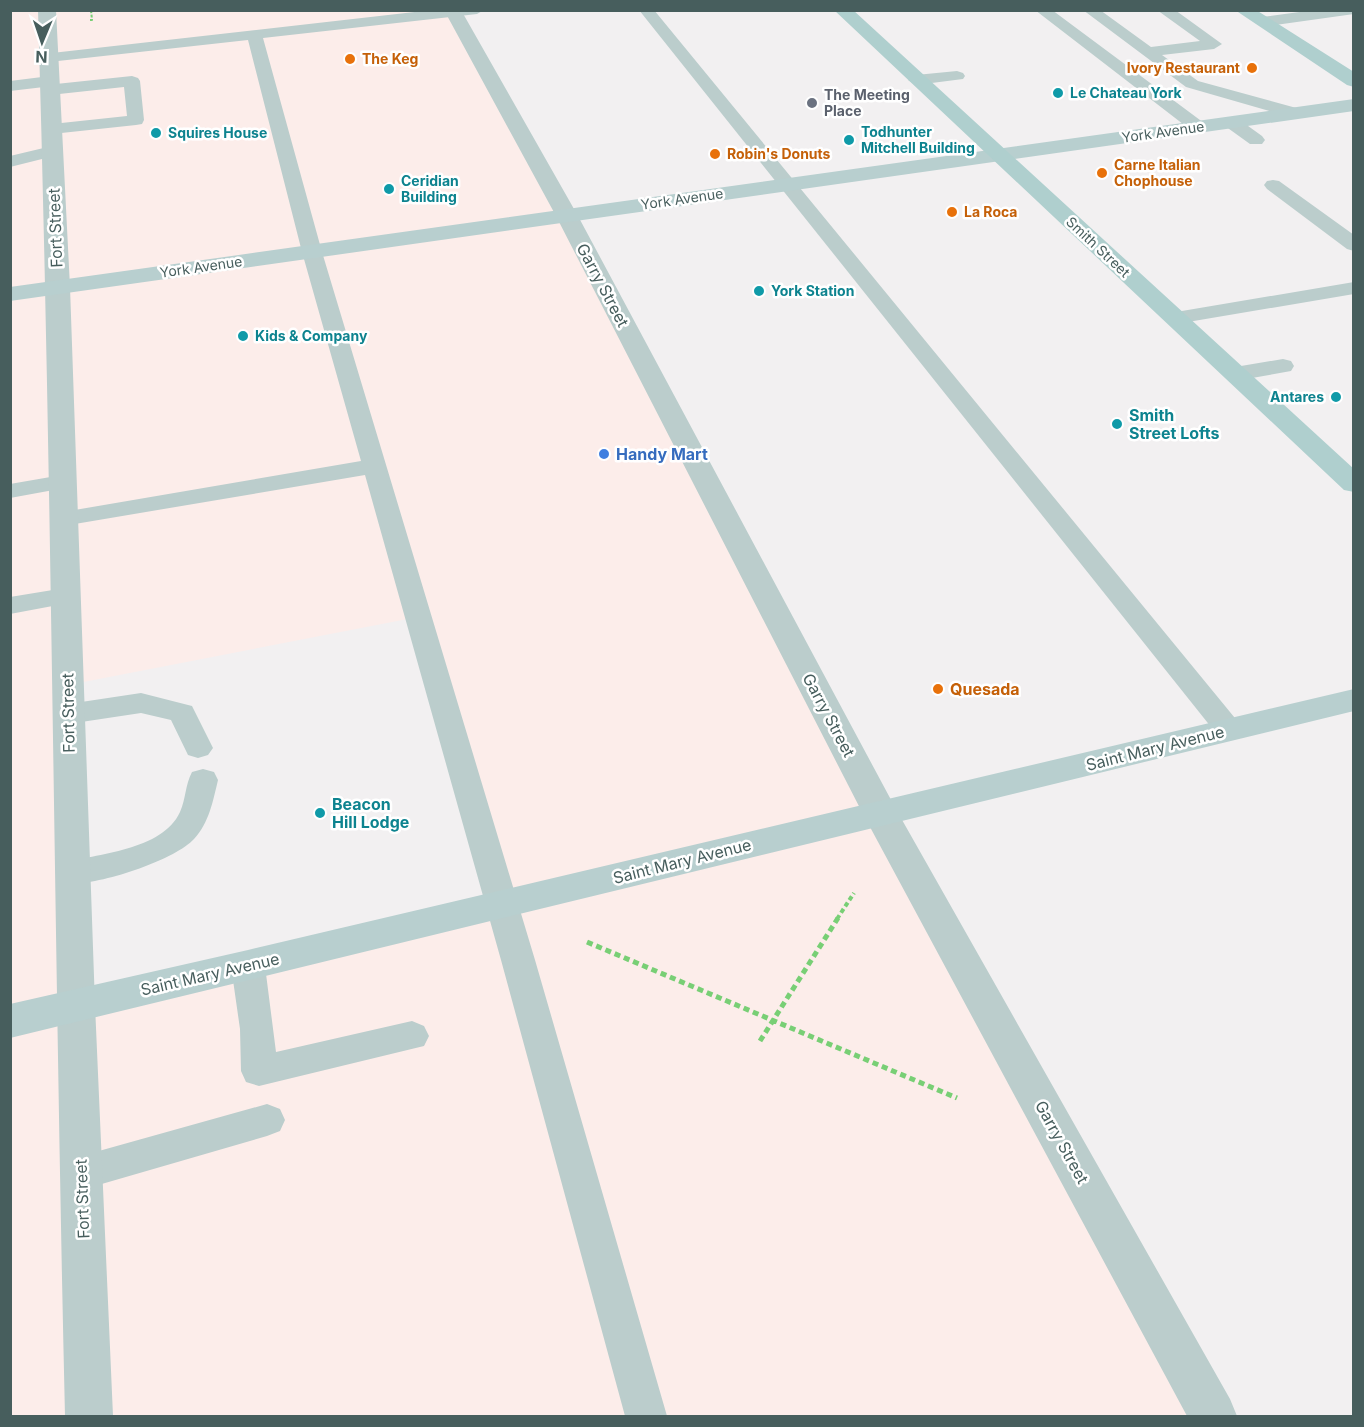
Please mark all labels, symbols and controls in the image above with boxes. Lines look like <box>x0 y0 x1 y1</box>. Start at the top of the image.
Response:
north arrow <box>12 12 72 72</box>
text: N <box>35 47 48 67</box>
place label: The Keg <box>362 50 418 67</box>
marker: The Keg <box>343 52 357 66</box>
place label: Ivory Restaurant <box>1127 59 1240 76</box>
marker: Ivory Restaurant <box>1245 61 1259 75</box>
place label: Le Chateau York <box>1070 84 1183 101</box>
place label: The Meeting Place <box>824 86 910 119</box>
marker: Le Chateau York <box>1051 86 1065 100</box>
marker: The Meeting Place <box>805 96 819 110</box>
street label: York Avenue <box>1121 117 1205 146</box>
place label: Todhunter Mitchell Building <box>861 123 975 156</box>
place label: Squires House <box>168 124 267 141</box>
marker: Squires House <box>149 126 163 140</box>
marker: Todhunter Mitchell Building <box>842 133 856 147</box>
place label: Robin's Donuts <box>727 145 831 162</box>
marker: Robin's Donuts <box>708 147 722 161</box>
place label: Carne Italian Chophouse <box>1114 156 1201 189</box>
marker: Carne Italian Chophouse <box>1095 166 1109 180</box>
place label: Ceridian Building <box>401 172 459 205</box>
marker: Ceridian Building <box>382 182 396 196</box>
street label: York Avenue <box>640 184 724 213</box>
street label: Fort Street <box>44 188 66 268</box>
place label: La Roca <box>964 203 1017 220</box>
marker: La Roca <box>945 205 959 219</box>
street label: Smith Street <box>1063 213 1134 281</box>
street label: Garry Street <box>573 240 633 330</box>
street label: York Avenue <box>159 252 243 281</box>
place label: York Station <box>771 282 854 299</box>
marker: York Station <box>752 284 766 298</box>
place label: Kids & Company <box>255 327 368 344</box>
marker: Kids & Company <box>236 329 250 343</box>
place label: Antares <box>1270 388 1324 405</box>
marker: Antares <box>1329 390 1343 404</box>
place label: Smith Street Lofts <box>1129 405 1220 443</box>
marker: Smith Street Lofts <box>1110 417 1124 431</box>
place label: Handy Mart <box>616 444 708 464</box>
marker: Handy Mart <box>597 447 611 461</box>
street label: Garry Street <box>799 670 859 760</box>
street label: Fort Street <box>57 673 79 753</box>
place label: Quesada <box>950 679 1020 699</box>
marker: Quesada <box>931 682 945 696</box>
street label: Saint Mary Avenue <box>1084 721 1226 775</box>
place label: Beacon Hill Lodge <box>332 794 409 832</box>
marker: Beacon Hill Lodge <box>313 806 327 820</box>
street label: Saint Mary Avenue <box>611 834 753 888</box>
street label: Saint Mary Avenue <box>139 948 281 1000</box>
street label: Garry Street <box>1031 1097 1093 1187</box>
street label: Fort Street <box>71 1159 93 1239</box>

